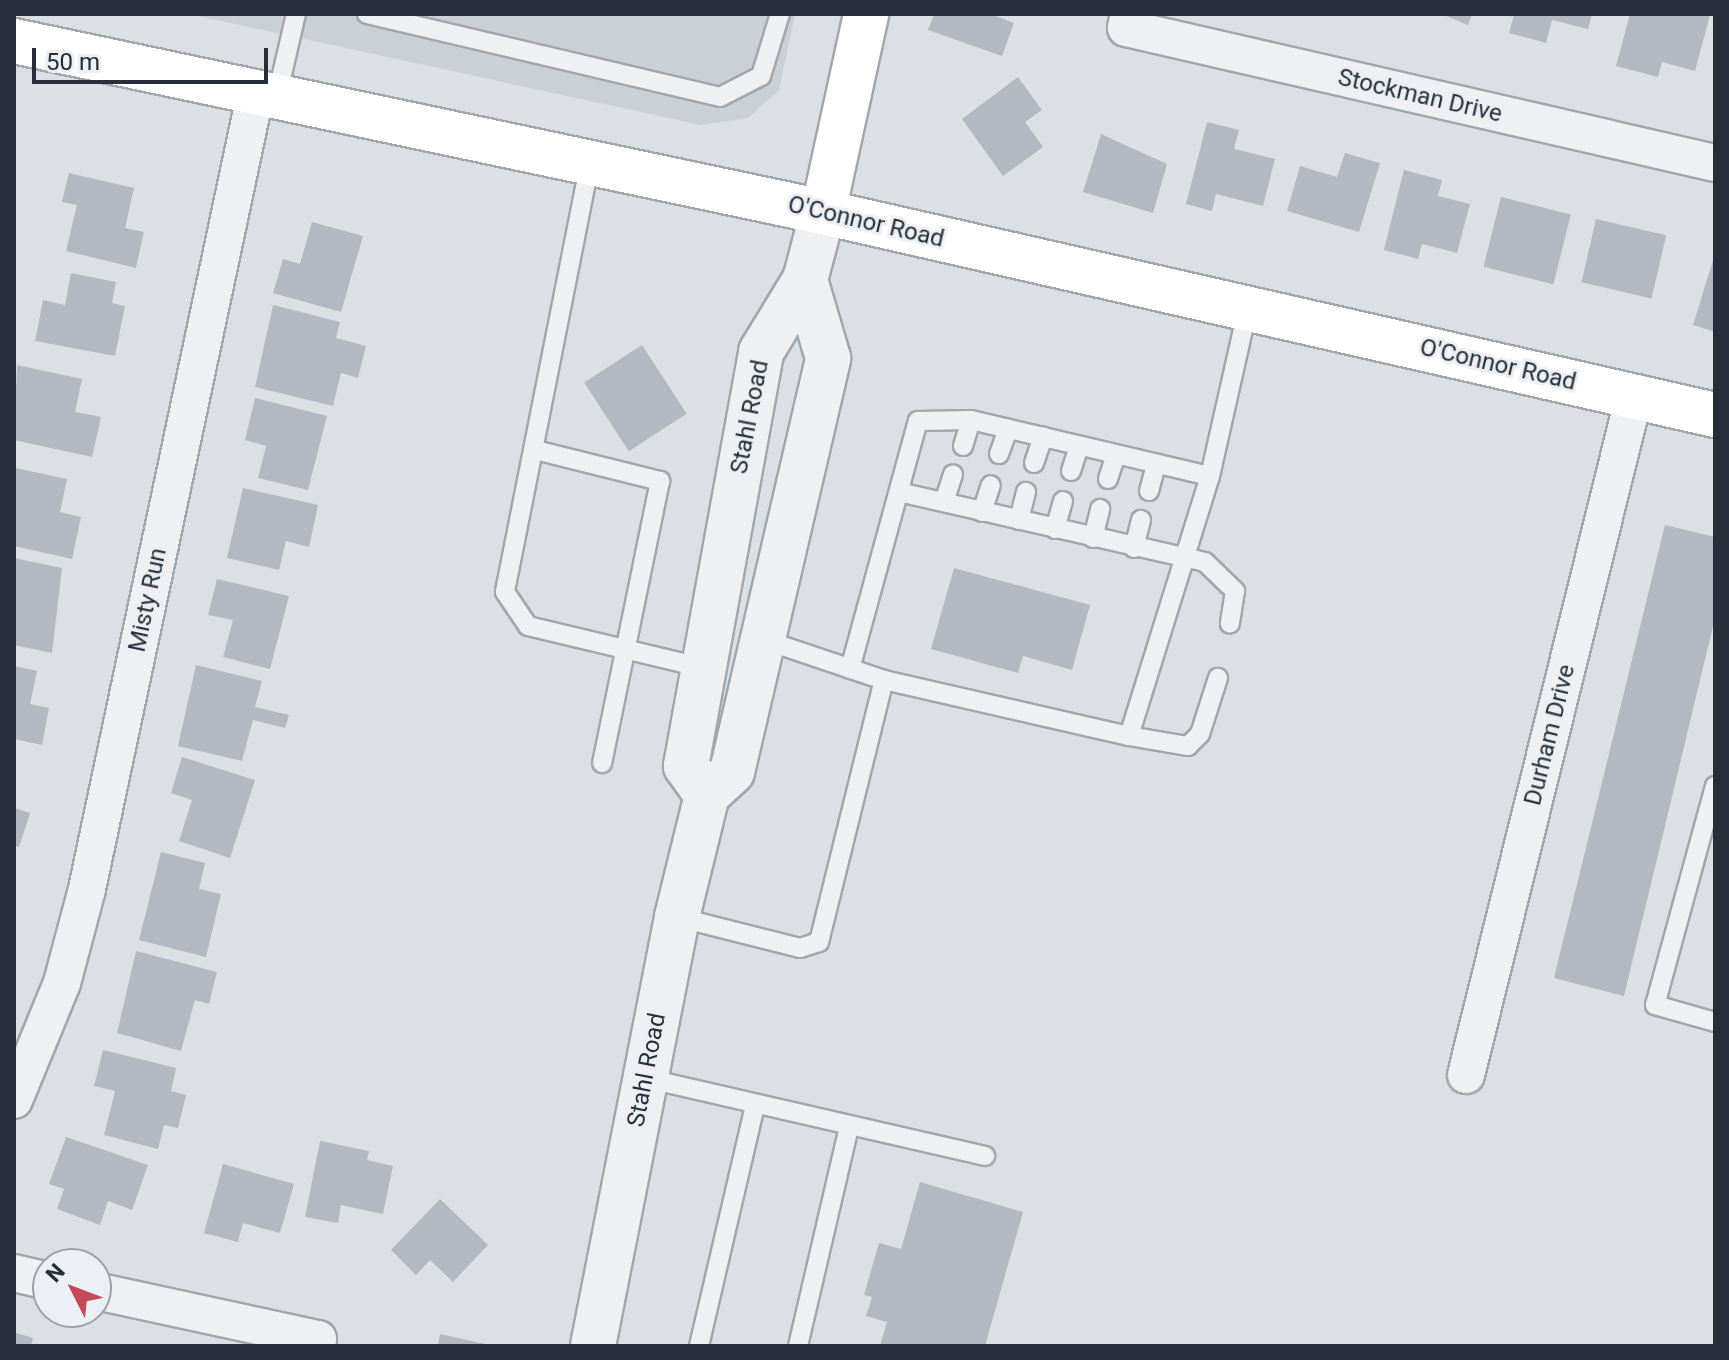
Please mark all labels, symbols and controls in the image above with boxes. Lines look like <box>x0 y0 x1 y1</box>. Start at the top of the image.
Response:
scale bar <box>36 32 272 82</box>
text: 50 m <box>46 48 100 76</box>
street label: Stockman Drive <box>1335 63 1505 129</box>
street label: O'Connor Road <box>785 190 947 254</box>
street label: O'Connor Road <box>1417 333 1579 397</box>
street label: Stahl Road <box>725 358 775 476</box>
street label: Misty Run <box>123 545 173 655</box>
street label: Durham Drive <box>1519 662 1581 808</box>
street label: Stahl Road <box>622 1011 672 1129</box>
north arrow <box>32 1248 112 1328</box>
text: N <box>41 1259 70 1287</box>

